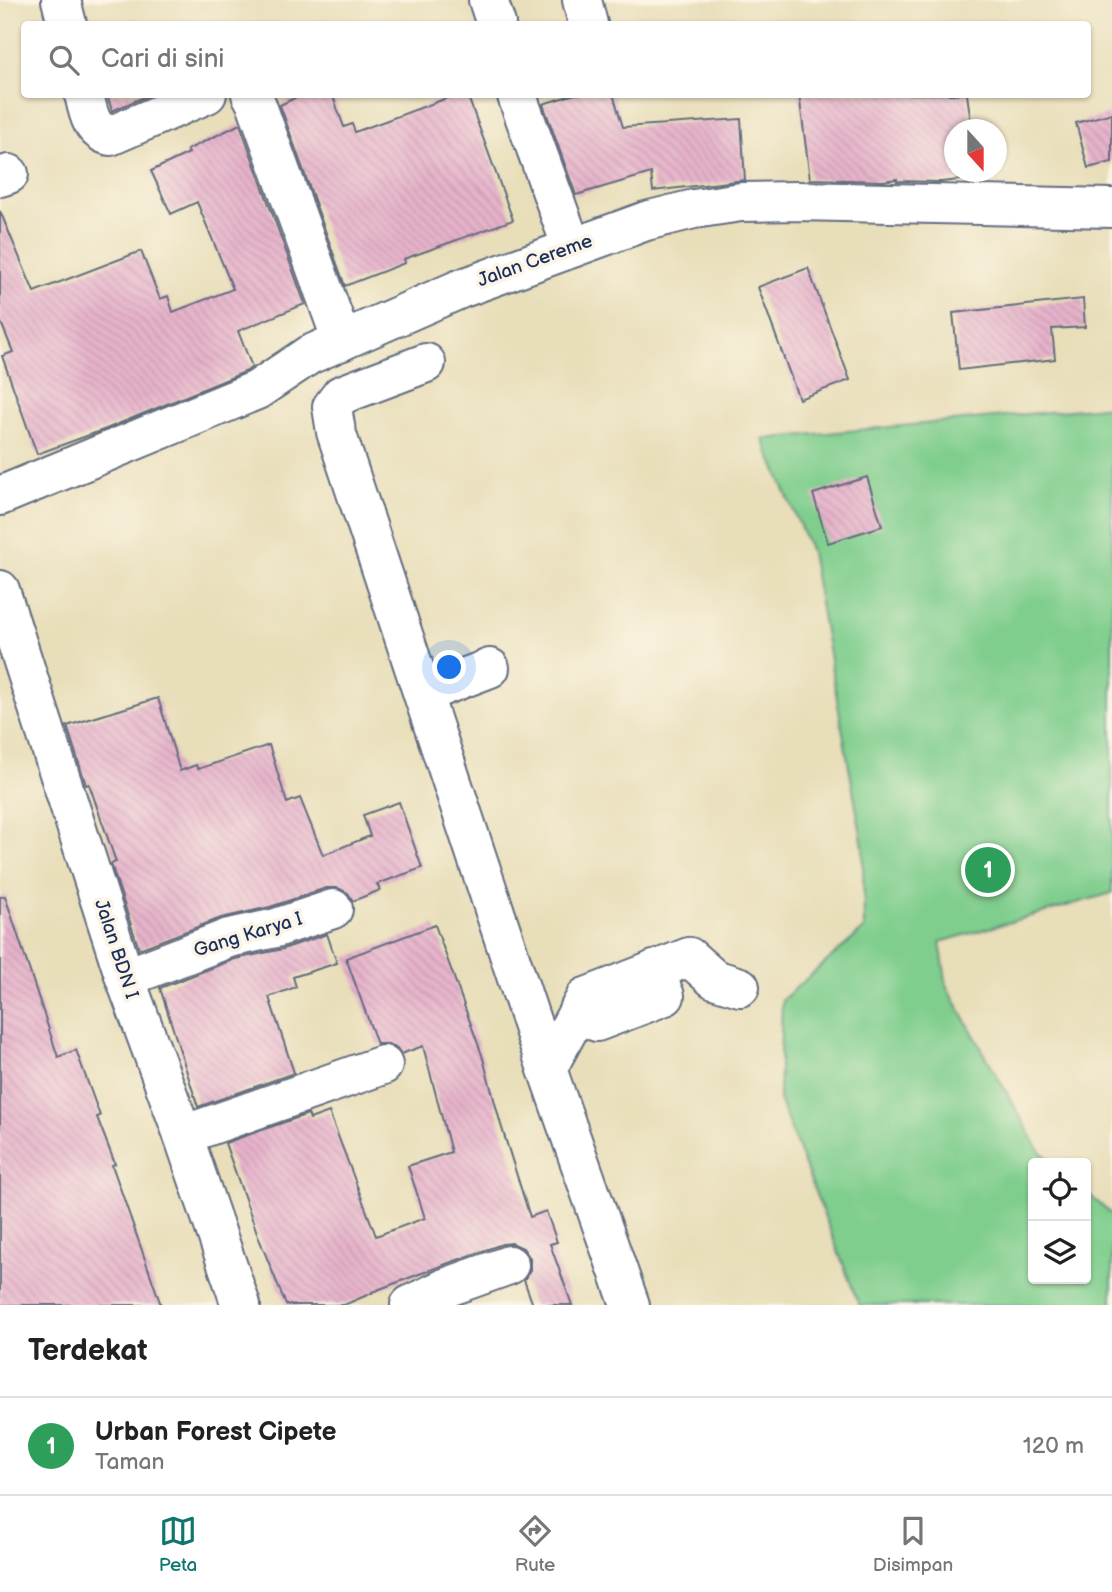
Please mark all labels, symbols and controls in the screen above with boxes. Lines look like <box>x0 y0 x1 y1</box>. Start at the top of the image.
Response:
search box <box>21 21 1091 98</box>
icon: search <box>45 41 83 79</box>
text: Cari di sini <box>101 44 224 75</box>
north arrow <box>944 119 1007 182</box>
street label: Jalan Cereme <box>474 230 596 292</box>
your location <box>432 650 466 684</box>
pin: 1 <box>965 844 1011 896</box>
street label: Jalan BDN I <box>89 896 143 1002</box>
street label: Gang Karya I <box>191 908 305 962</box>
map controls <box>1028 1158 1091 1284</box>
button: locate <box>1028 1158 1091 1221</box>
button: layers <box>1028 1221 1091 1284</box>
text: Terdekat <box>28 1333 147 1369</box>
text: Urban Forest Cipete <box>95 1417 337 1448</box>
text: 1 <box>46 1432 56 1460</box>
text: 120 m <box>1023 1432 1084 1460</box>
text: Taman <box>95 1448 164 1476</box>
tab: Peta <box>159 1512 197 1577</box>
tab: Rute <box>515 1512 555 1577</box>
tab: Disimpan <box>873 1512 953 1577</box>

